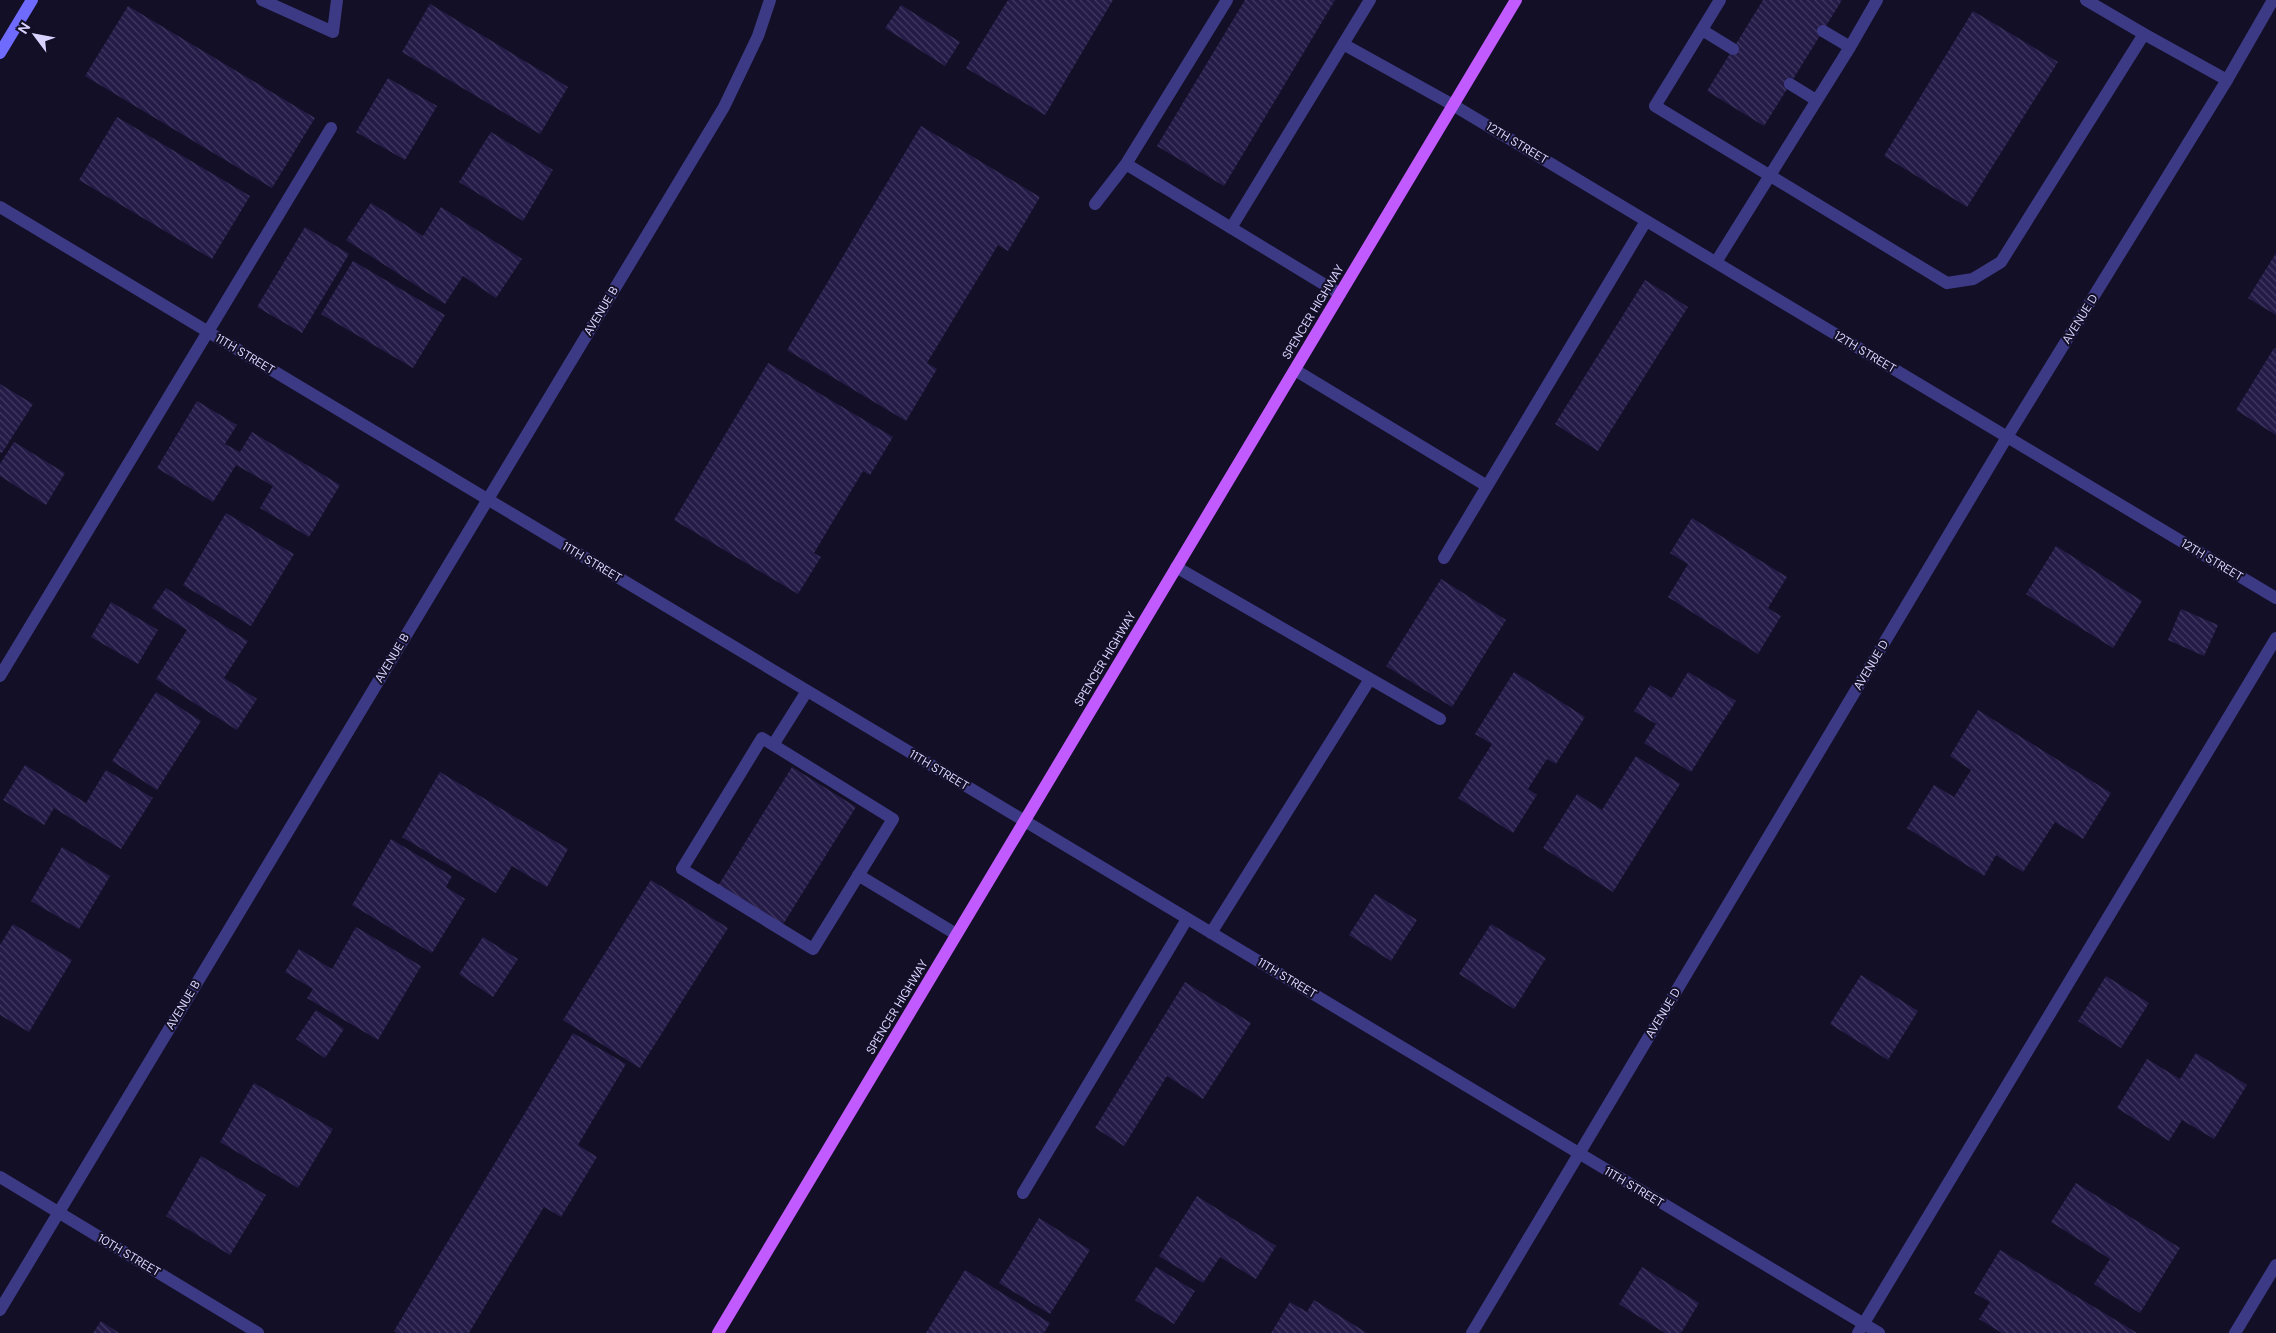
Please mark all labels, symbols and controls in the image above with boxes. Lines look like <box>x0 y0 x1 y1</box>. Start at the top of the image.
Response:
north arrow <box>10 10 60 60</box>
text: N <box>14 19 34 37</box>
street label: 12TH STREET <box>1483 118 1551 168</box>
street label: SPENCER HIGHWAY <box>1278 262 1348 362</box>
street label: AVENUE B <box>580 283 622 339</box>
street label: AVENUE D <box>2058 291 2102 347</box>
street label: 12TH STREET <box>1831 327 1899 377</box>
street label: 11TH STREET <box>212 330 278 378</box>
street label: 12TH STREET <box>2178 535 2246 585</box>
street label: 11TH STREET <box>559 538 625 586</box>
street label: SPENCER HIGHWAY <box>1070 609 1140 709</box>
street label: AVENUE B <box>371 630 413 686</box>
street label: AVENUE D <box>1850 637 1892 693</box>
street label: 11TH STREET <box>906 746 972 794</box>
street label: 11TH STREET <box>1254 954 1320 1002</box>
street label: SPENCER HIGHWAY <box>862 957 932 1057</box>
street label: AVENUE B <box>162 977 204 1033</box>
street label: AVENUE D <box>1642 985 1684 1041</box>
street label: 11TH STREET <box>1601 1163 1667 1211</box>
street label: 10TH STREET <box>95 1230 164 1280</box>

